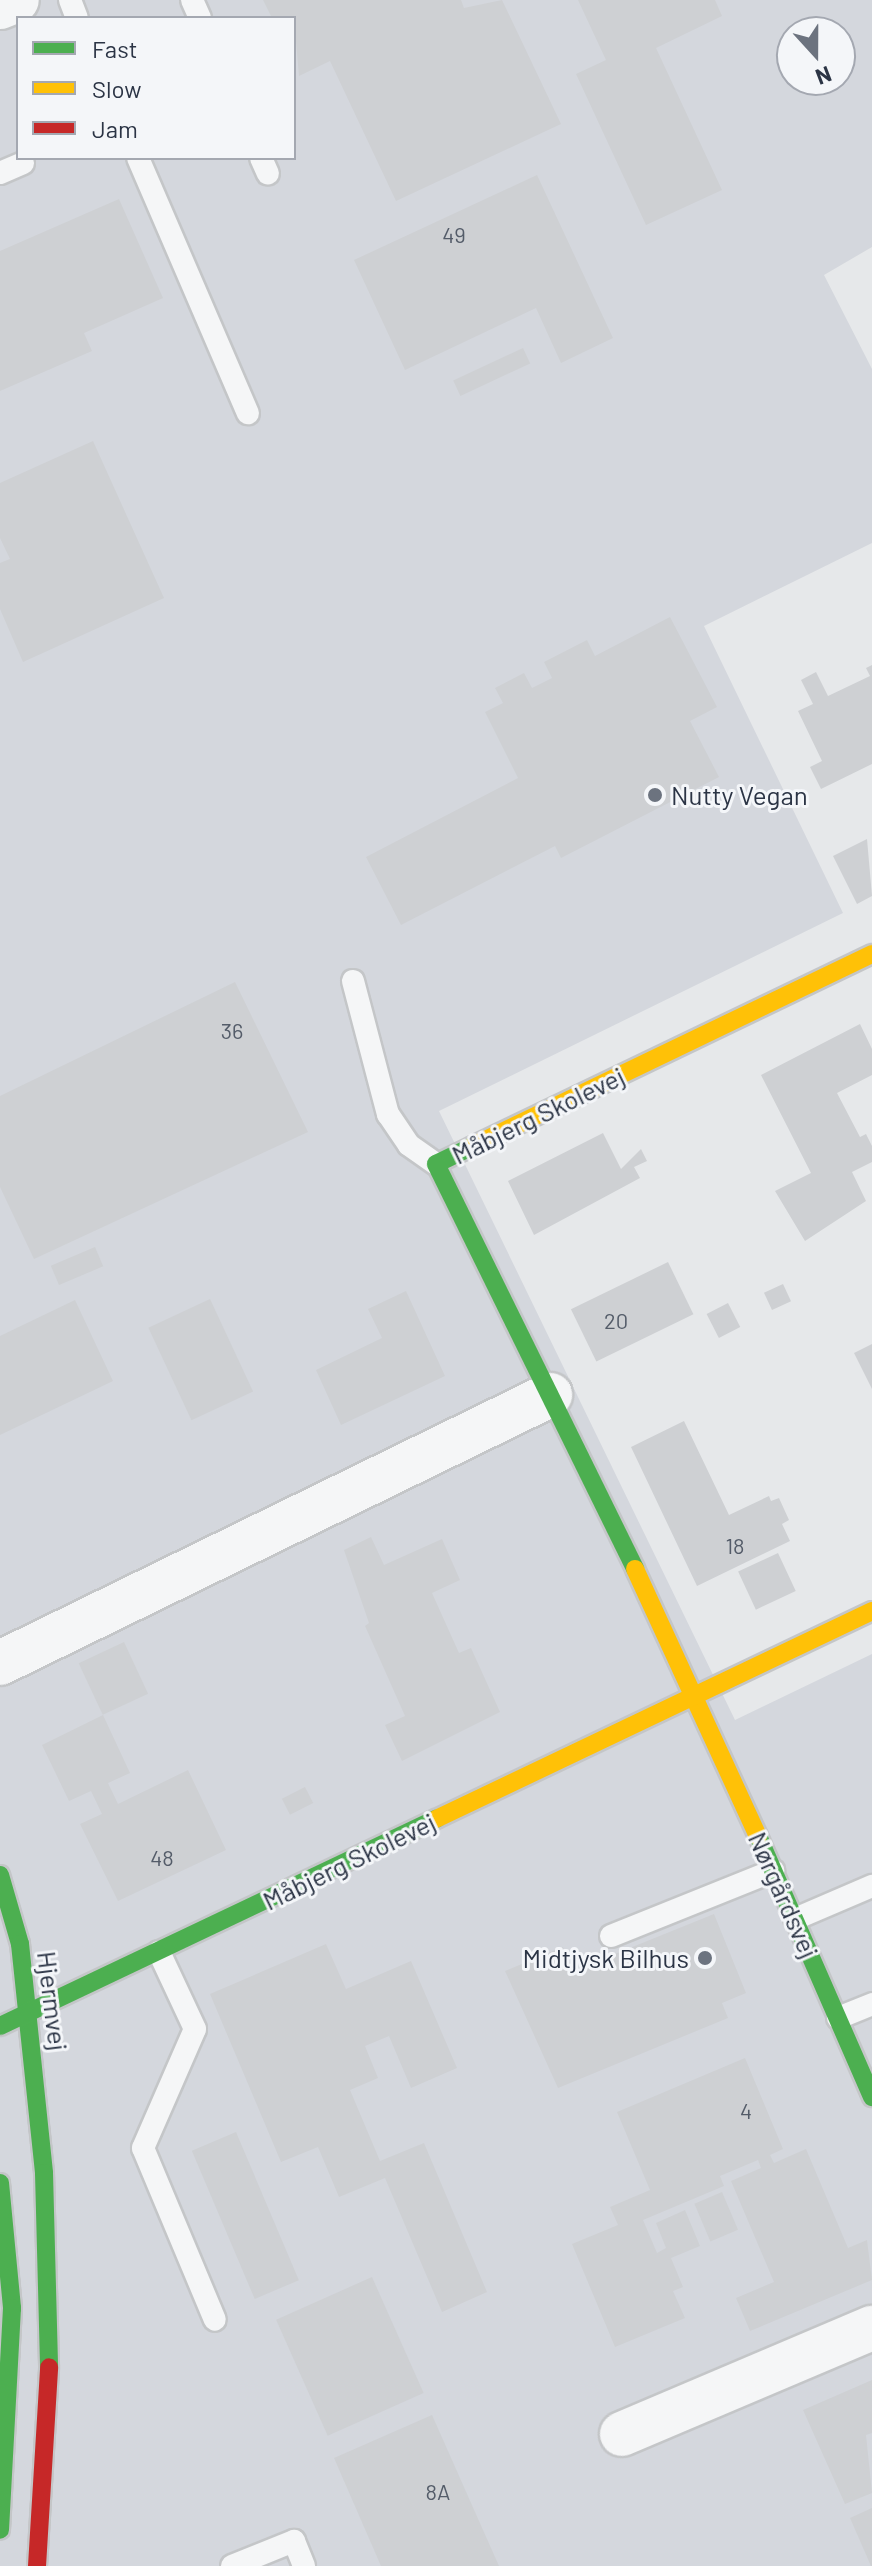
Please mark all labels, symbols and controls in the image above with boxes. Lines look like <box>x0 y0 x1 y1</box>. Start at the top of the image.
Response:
legend <box>16 16 296 160</box>
north arrow <box>776 16 856 96</box>
text: Fast <box>92 34 137 63</box>
text: N <box>812 62 835 91</box>
text: Slow <box>92 74 141 103</box>
text: Jam <box>92 114 138 143</box>
house number: 49 <box>442 222 466 248</box>
place label: Nutty Vegan <box>671 779 808 811</box>
marker: Nutty Vegan <box>646 786 664 804</box>
house number: 36 <box>221 1018 243 1044</box>
street label: Måbjerg Skolevej <box>447 1060 629 1170</box>
house number: 20 <box>604 1308 628 1334</box>
house number: 18 <box>725 1533 745 1559</box>
street label: Måbjerg Skolevej <box>258 1806 440 1916</box>
street label: Nørgårdsvej <box>742 1827 826 1963</box>
house number: 48 <box>150 1845 174 1871</box>
place label: Midtjysk Bilhus <box>522 1942 689 1974</box>
street label: Hjermvej <box>31 1949 75 2053</box>
marker: Midtjysk Bilhus <box>696 1949 714 1967</box>
house number: 4 <box>740 2098 752 2124</box>
house number: 8A <box>426 2479 450 2505</box>

